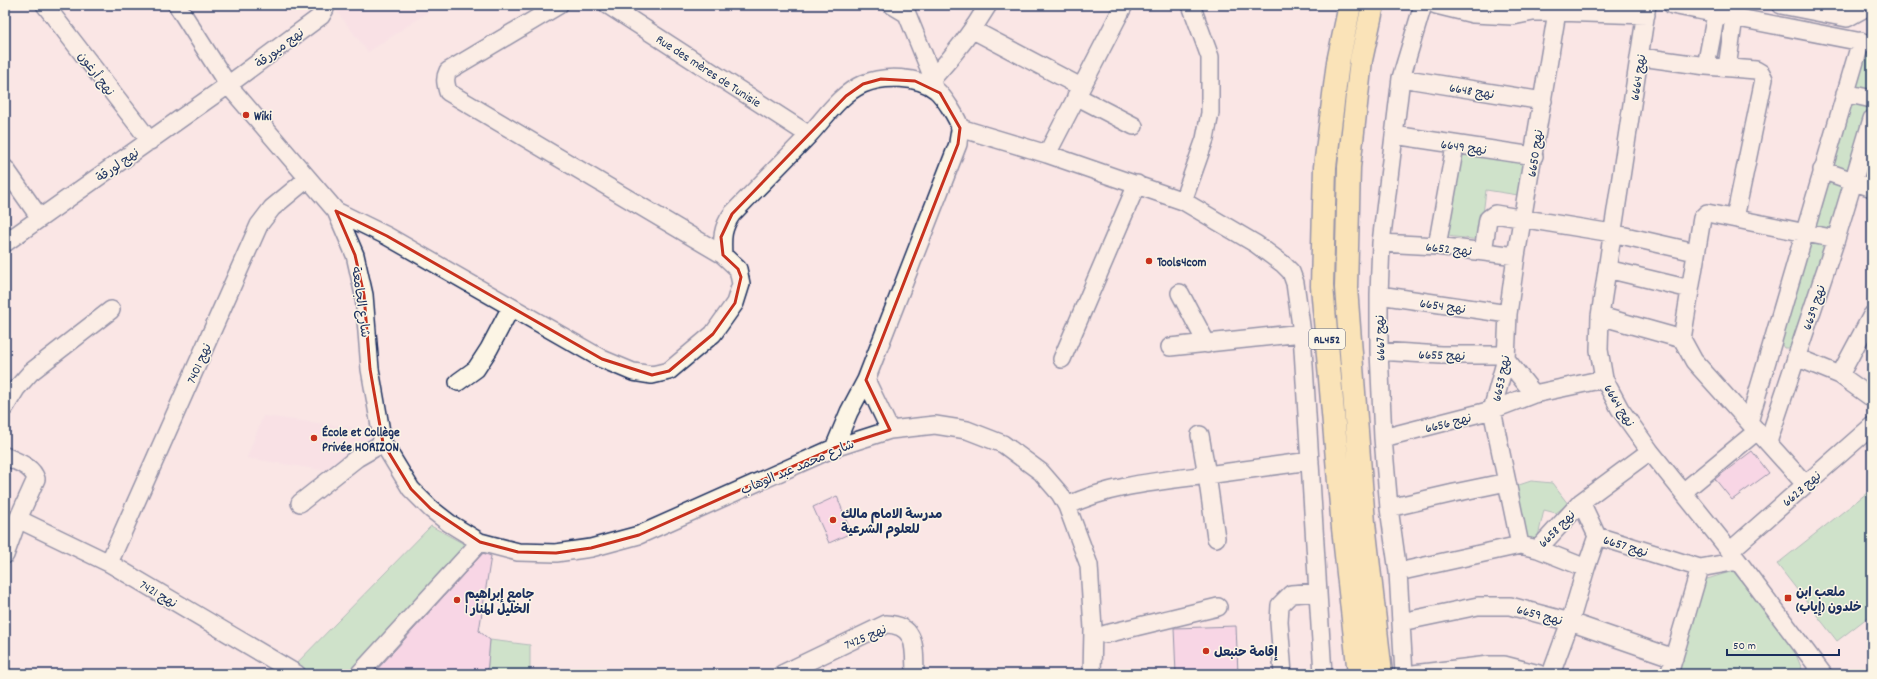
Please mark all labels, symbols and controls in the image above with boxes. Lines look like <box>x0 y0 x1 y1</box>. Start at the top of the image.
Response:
street label: نهج ميورقة <box>252 24 309 74</box>
street label: Rue des mères de Tunisie <box>651 31 764 113</box>
street label: نهج أرغون <box>72 48 118 101</box>
street label: نهج 6664 <box>1626 53 1653 102</box>
street label: نهج 6648 <box>1448 80 1496 105</box>
place label: Wiki <box>254 108 272 127</box>
marker: Wiki <box>241 110 251 120</box>
street label: نهج 6650 <box>1523 128 1550 179</box>
street label: نهج 6649 <box>1439 136 1488 161</box>
street label: نهج لورقة <box>93 144 144 188</box>
street label: نهج 6652 <box>1424 239 1473 262</box>
place label: Tools4com <box>1157 254 1207 273</box>
marker: Tools4com <box>1144 256 1154 266</box>
street label: شارع الجامعة <box>345 266 374 339</box>
street label: نهج 6639 <box>1799 283 1832 333</box>
street label: نهج 6654 <box>1418 295 1467 320</box>
street label: نهج 6667 <box>1372 315 1391 361</box>
road number: RL452 <box>1309 329 1345 349</box>
street label: نهج 7401 <box>183 341 218 387</box>
street label: نهج 6655 <box>1418 346 1466 367</box>
street label: نهج 6653 <box>1488 354 1517 403</box>
street label: نهج 6664 <box>1598 381 1638 431</box>
street label: نهج 6656 <box>1423 409 1474 439</box>
place label: École et Collège Privée HORIZON <box>322 424 400 458</box>
marker: École et Collège Privée HORIZON <box>309 433 319 443</box>
street label: شارع محمد عبد الوهاب <box>738 436 858 501</box>
street label: نهج 6623 <box>1779 467 1826 512</box>
place label: مدرسة الامام مالك للعلوم الشرعية <box>841 506 943 540</box>
street label: نهج 6658 <box>1535 507 1581 553</box>
marker: مدرسة الامام مالك للعلوم الشرعية <box>828 515 838 525</box>
street label: نهج 6657 <box>1600 532 1650 563</box>
street label: نهج 7421 <box>135 576 180 614</box>
place label: ملعب ابن خلدون (إياب) <box>1796 584 1862 618</box>
place label: جامع إبراهيم الخليل المنار 1 <box>465 586 535 620</box>
marker: ملعب ابن خلدون (إياب) <box>1783 593 1793 603</box>
marker: جامع إبراهيم الخليل المنار 1 <box>452 595 462 605</box>
street label: نهج 6659 <box>1514 601 1565 632</box>
street label: نهج 7425 <box>842 621 890 656</box>
scale bar <box>1727 631 1839 657</box>
text: 50 m <box>1733 638 1756 655</box>
place label: إقامة حنبعل <box>1214 644 1278 663</box>
marker: إقامة حنبعل <box>1201 646 1211 656</box>

